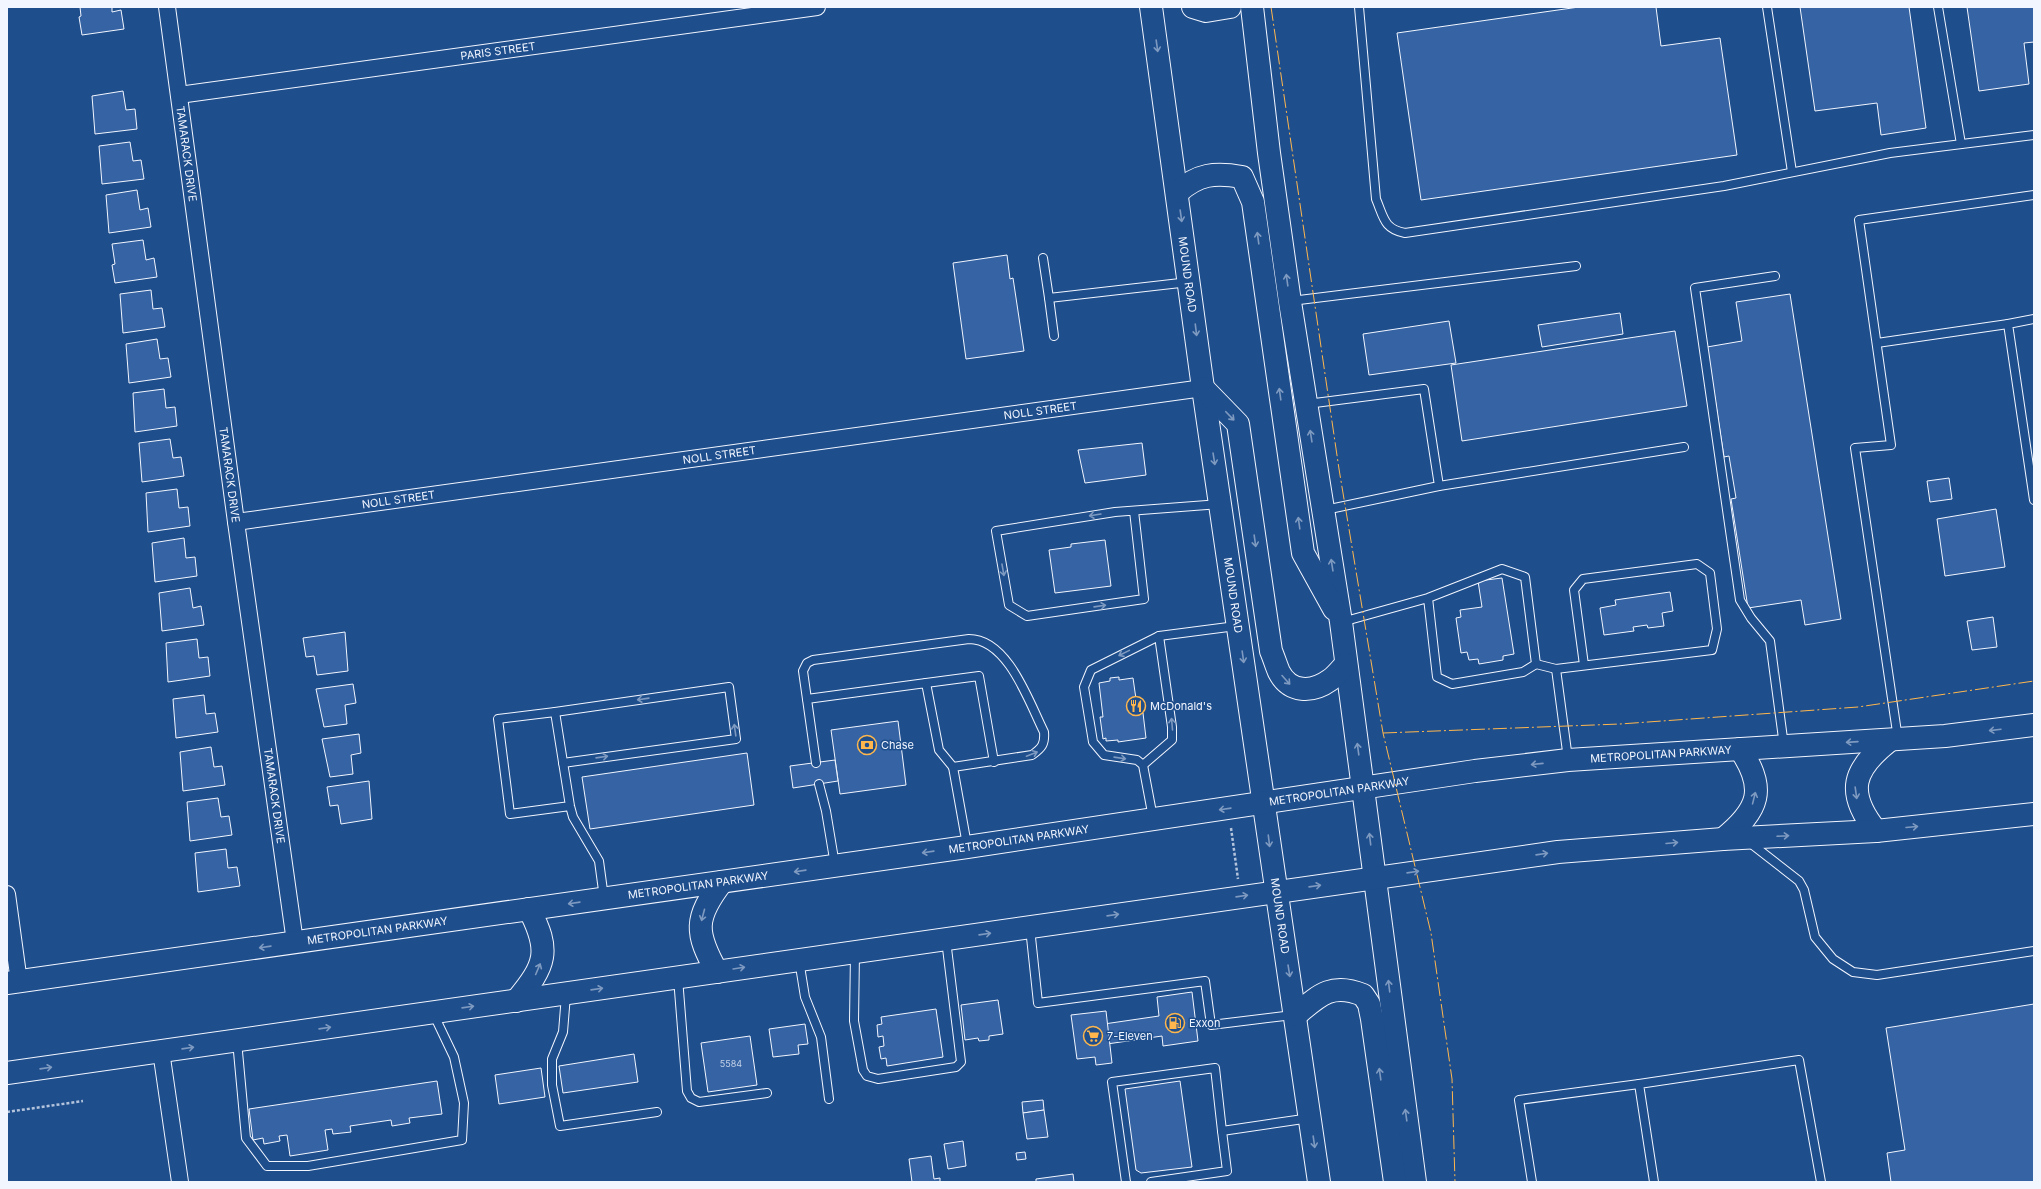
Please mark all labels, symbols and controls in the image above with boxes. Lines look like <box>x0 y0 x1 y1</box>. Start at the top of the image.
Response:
street label: PARIS STREET <box>460 39 536 63</box>
one-way arrow <box>1153 39 1161 52</box>
street label: TAMARACK DRIVE <box>173 105 200 202</box>
one-way arrow <box>1177 209 1185 222</box>
one-way arrow <box>1254 232 1262 245</box>
street label: MOUND ROAD <box>1175 236 1200 313</box>
one-way arrow <box>1283 274 1291 287</box>
one-way arrow <box>1192 323 1199 336</box>
one-way arrow <box>1276 388 1284 401</box>
street label: NOLL STREET <box>1003 399 1078 423</box>
one-way arrow <box>1225 411 1235 421</box>
street label: TAMARACK DRIVE <box>216 426 243 524</box>
one-way arrow <box>1307 430 1315 443</box>
street label: NOLL STREET <box>682 443 757 467</box>
one-way arrow <box>1210 452 1218 465</box>
street label: NOLL STREET <box>361 487 436 511</box>
one-way arrow <box>1089 512 1102 520</box>
one-way arrow <box>1295 517 1303 530</box>
one-way arrow <box>1251 534 1259 547</box>
street label: MOUND ROAD <box>1221 556 1246 634</box>
one-way arrow <box>1328 558 1336 571</box>
one-way arrow <box>999 563 1007 576</box>
one-way arrow <box>1093 602 1106 610</box>
one-way arrow <box>1118 649 1130 657</box>
one-way arrow <box>1239 650 1247 663</box>
one-way arrow <box>1281 675 1290 685</box>
one-way arrow <box>637 695 650 703</box>
restaurant icon: McDonald's <box>1125 695 1147 717</box>
place label: McDonald's <box>1150 699 1212 713</box>
one-way arrow <box>1168 718 1175 731</box>
one-way arrow <box>731 724 739 737</box>
one-way arrow <box>1989 726 2002 734</box>
bank icon: Chase <box>856 734 878 756</box>
place label: Chase <box>881 738 914 752</box>
one-way arrow <box>1846 739 1859 746</box>
one-way arrow <box>1354 743 1361 756</box>
street label: METROPOLITAN PARKWAY <box>1590 743 1733 766</box>
street label: TAMARACK DRIVE <box>261 747 288 844</box>
one-way arrow <box>1026 749 1038 757</box>
one-way arrow <box>595 753 608 761</box>
one-way arrow <box>1113 754 1126 762</box>
one-way arrow <box>1531 760 1544 767</box>
street label: METROPOLITAN PARKWAY <box>1268 774 1411 809</box>
one-way arrow <box>1852 786 1860 799</box>
one-way arrow <box>1751 792 1759 805</box>
one-way arrow <box>1219 805 1232 813</box>
street label: METROPOLITAN PARKWAY <box>948 822 1091 857</box>
one-way arrow <box>1905 823 1918 831</box>
one-way arrow <box>1776 832 1789 840</box>
one-way arrow <box>1366 833 1374 846</box>
one-way arrow <box>1265 834 1272 847</box>
one-way arrow <box>1665 840 1678 847</box>
one-way arrow <box>922 848 935 856</box>
one-way arrow <box>1535 850 1548 858</box>
one-way arrow <box>794 867 807 875</box>
street label: METROPOLITAN PARKWAY <box>627 868 770 902</box>
one-way arrow <box>1406 868 1419 876</box>
street label: MOUND ROAD <box>1268 877 1293 955</box>
one-way arrow <box>1308 882 1321 890</box>
one-way arrow <box>1235 892 1248 900</box>
one-way arrow <box>568 899 581 907</box>
one-way arrow <box>699 909 706 922</box>
one-way arrow <box>1107 911 1120 919</box>
street label: METROPOLITAN PARKWAY <box>306 914 449 947</box>
one-way arrow <box>978 930 991 938</box>
one-way arrow <box>259 943 272 951</box>
one-way arrow <box>535 963 543 975</box>
one-way arrow <box>732 964 745 972</box>
one-way arrow <box>1285 965 1293 978</box>
one-way arrow <box>1385 980 1393 993</box>
one-way arrow <box>590 985 603 993</box>
one-way arrow <box>461 1003 474 1011</box>
fuel station icon: Exxon <box>1164 1012 1186 1034</box>
place label: Exxon <box>1189 1016 1220 1030</box>
one-way arrow <box>319 1024 332 1032</box>
supermarket icon: 7-Eleven <box>1082 1025 1104 1047</box>
place label: 7-Eleven <box>1107 1029 1153 1043</box>
one-way arrow <box>181 1044 194 1052</box>
house number: 5584 <box>720 1058 742 1069</box>
one-way arrow <box>39 1064 52 1072</box>
one-way arrow <box>1376 1068 1384 1081</box>
one-way arrow <box>1402 1109 1410 1122</box>
one-way arrow <box>1310 1135 1318 1148</box>

